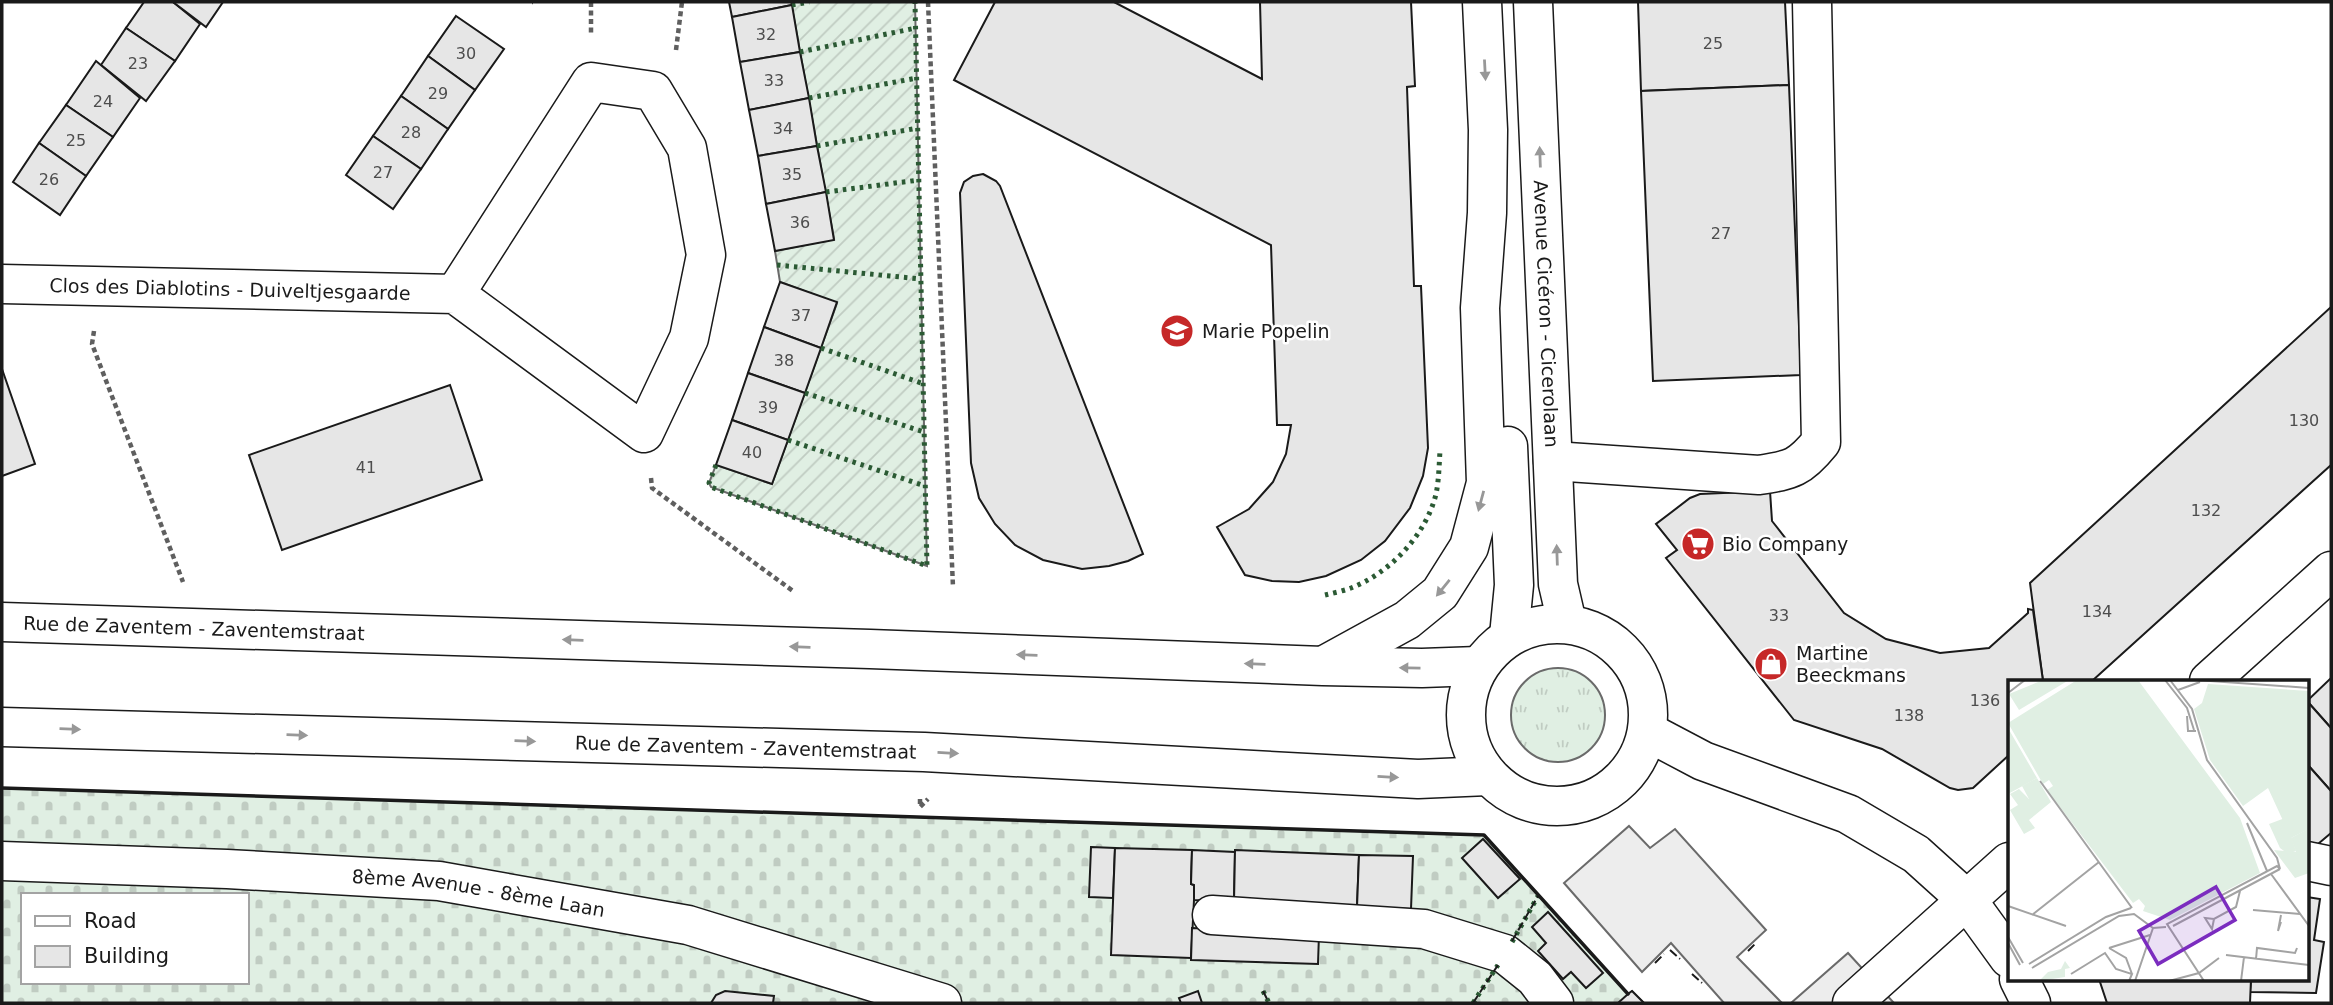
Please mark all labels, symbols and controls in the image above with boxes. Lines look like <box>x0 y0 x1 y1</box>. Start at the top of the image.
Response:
house number: 32 <box>756 25 776 44</box>
house number: 25 <box>1703 34 1723 53</box>
house number: 30 <box>456 44 476 63</box>
house number: 23 <box>128 54 148 73</box>
one-way arrow <box>1480 59 1491 81</box>
house number: 33 <box>764 71 784 90</box>
house number: 29 <box>428 84 448 103</box>
house number: 24 <box>93 92 113 111</box>
house number: 34 <box>773 119 793 138</box>
house number: 28 <box>401 123 421 142</box>
house number: 25 <box>66 131 86 150</box>
one-way arrow <box>1534 146 1545 168</box>
house number: 27 <box>373 163 393 182</box>
house number: 35 <box>782 165 802 184</box>
house number: 26 <box>39 170 59 189</box>
street label: Avenue Cicéron - Cicerolaan <box>1530 179 1563 448</box>
house number: 36 <box>790 213 810 232</box>
house number: 27 <box>1711 224 1731 243</box>
street label: Clos des Diablotins - Duiveltjesgaarde <box>49 274 411 304</box>
house number: 37 <box>791 306 811 325</box>
school or university icon: Marie Popelin <box>1158 312 1196 350</box>
place label: Marie Popelin <box>1202 320 1330 342</box>
house number: 38 <box>774 351 794 370</box>
house number: 39 <box>758 398 778 417</box>
house number: 130 <box>2289 411 2319 430</box>
house number: 40 <box>742 443 762 462</box>
house number: 41 <box>356 458 376 477</box>
one-way arrow <box>1475 490 1486 512</box>
house number: 132 <box>2191 501 2221 520</box>
supermarket icon: Bio Company <box>1679 525 1717 563</box>
place label: Bio Company <box>1722 533 1848 555</box>
one-way arrow <box>1551 544 1562 566</box>
one-way arrow <box>1435 579 1450 597</box>
house number: 134 <box>2082 602 2112 621</box>
house number: 33 <box>1769 606 1789 625</box>
street label: Rue de Zaventem - Zaventemstraat <box>23 612 365 644</box>
one-way arrow <box>561 634 583 646</box>
one-way arrow <box>789 641 811 653</box>
place label: Martine Beeckmans <box>1796 642 1906 686</box>
shop icon: Martine Beeckmans <box>1752 645 1790 683</box>
one-way arrow <box>1016 649 1038 660</box>
one-way arrow <box>1244 658 1266 669</box>
one-way arrow <box>1398 662 1420 674</box>
inset map <box>2008 680 2308 981</box>
house number: 136 <box>1970 691 2000 710</box>
house number: 138 <box>1894 706 1924 725</box>
one-way arrow <box>59 723 81 734</box>
one-way arrow <box>287 729 309 741</box>
street label: Rue de Zaventem - Zaventemstraat <box>575 732 917 763</box>
one-way arrow <box>514 736 536 747</box>
one-way arrow <box>937 748 959 759</box>
one-way arrow <box>1378 772 1400 783</box>
street label: 8ème Avenue - 8ème Laan <box>351 865 607 921</box>
legend <box>21 893 248 984</box>
text: Road <box>84 909 137 933</box>
text: Building <box>84 944 169 968</box>

